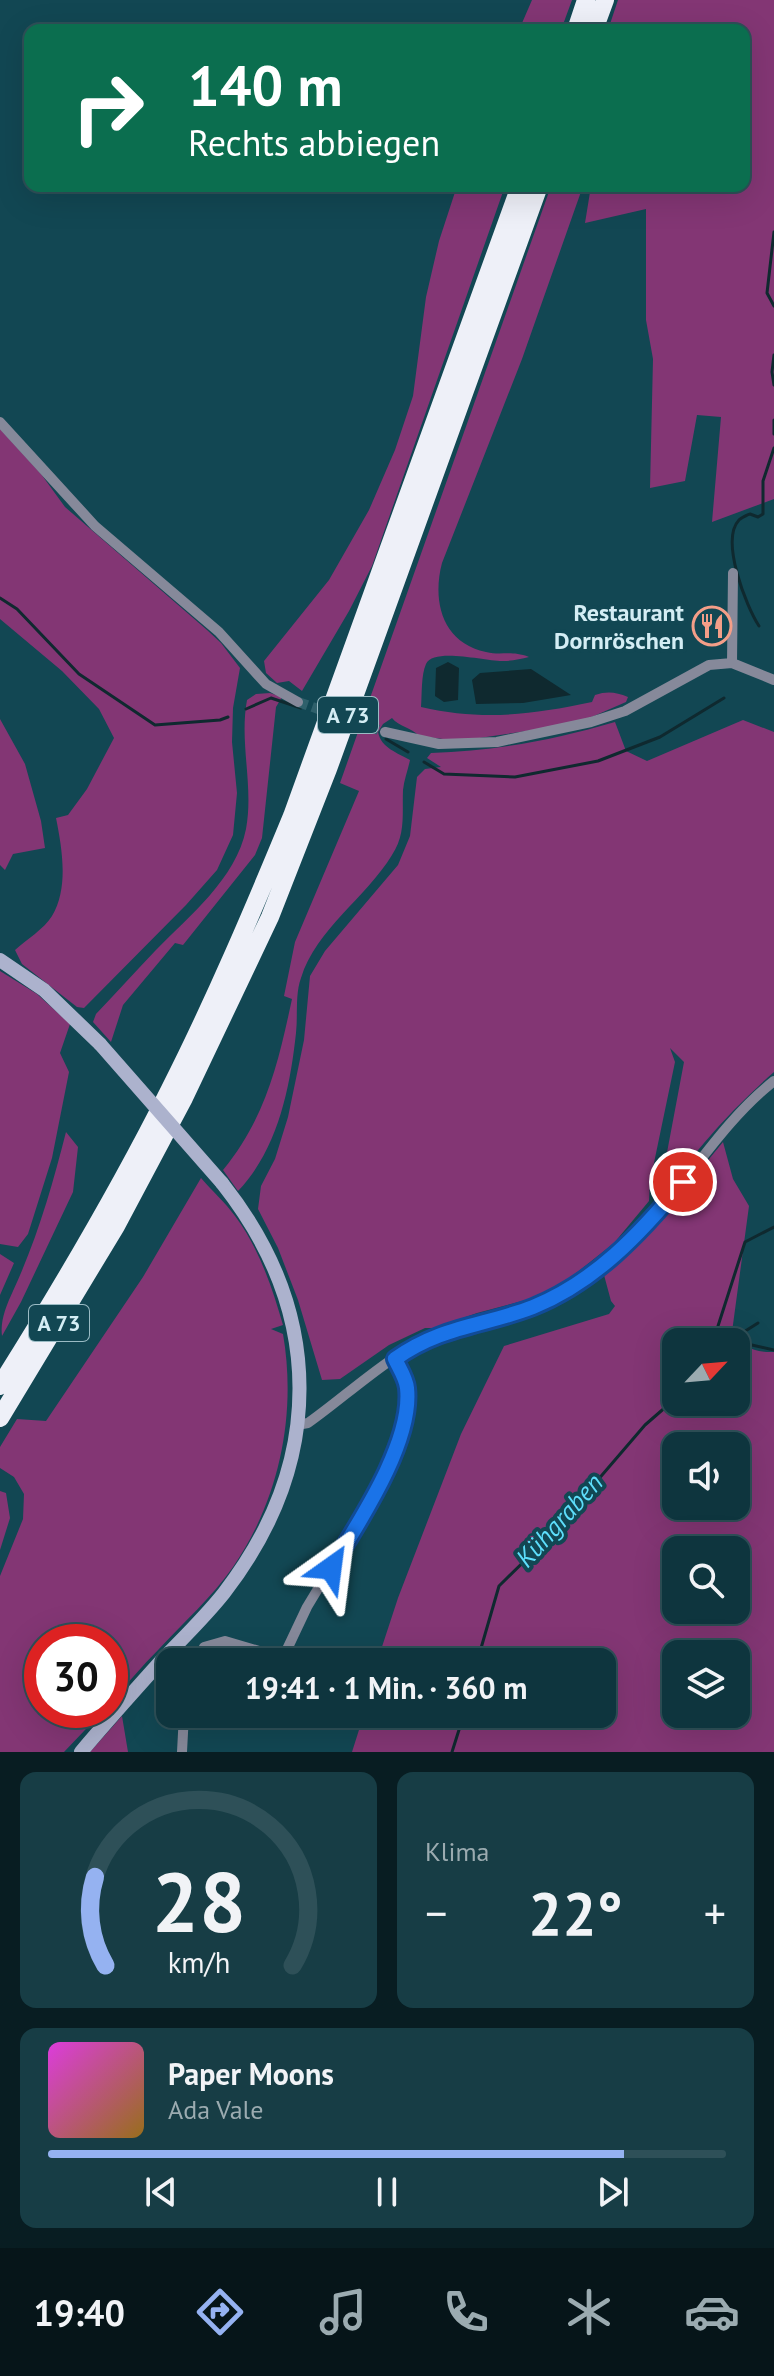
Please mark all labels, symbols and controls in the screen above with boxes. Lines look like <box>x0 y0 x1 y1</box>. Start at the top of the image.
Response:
text: 140 m <box>188 49 343 121</box>
icon: right <box>56 56 160 160</box>
text: Rechts abbiegen <box>188 119 440 166</box>
place label: Restaurant Dornröschen <box>554 597 685 656</box>
restaurant icon: Restaurant Dornröschen <box>691 605 733 647</box>
road number: A 73 <box>318 697 378 733</box>
pin <box>649 1148 717 1216</box>
icon: arrive <box>661 1160 705 1204</box>
road number: A 73 <box>29 1305 89 1341</box>
north arrow <box>662 1328 750 1416</box>
map controls <box>662 1328 750 1728</box>
button: sound <box>662 1432 750 1520</box>
water label: Kühgraben <box>508 1466 610 1574</box>
position arrow <box>289 1526 373 1610</box>
button: search <box>662 1536 750 1624</box>
speed limit sign: 30 <box>24 1624 128 1728</box>
button: layers <box>662 1640 750 1728</box>
text: 19:41 · 1 Min. · 360 m <box>245 1668 527 1707</box>
text: Klima <box>425 1835 489 1868</box>
text: 28 <box>151 1847 246 1955</box>
text: 22° <box>528 1874 623 1952</box>
text: − <box>425 1884 447 1941</box>
text: + <box>704 1884 726 1941</box>
text: km/h <box>167 1944 230 1981</box>
text: Paper Moons <box>168 2054 334 2093</box>
text: Ada Vale <box>168 2093 263 2126</box>
icon: previous <box>139 2170 183 2214</box>
icon: pause <box>365 2170 409 2214</box>
icon: next <box>591 2170 635 2214</box>
icon: directions <box>192 2284 248 2340</box>
icon: music <box>315 2284 371 2340</box>
icon: phone <box>438 2284 494 2340</box>
icon: climate <box>561 2284 617 2340</box>
icon: car <box>684 2284 740 2340</box>
text: 19:40 <box>34 2289 125 2336</box>

